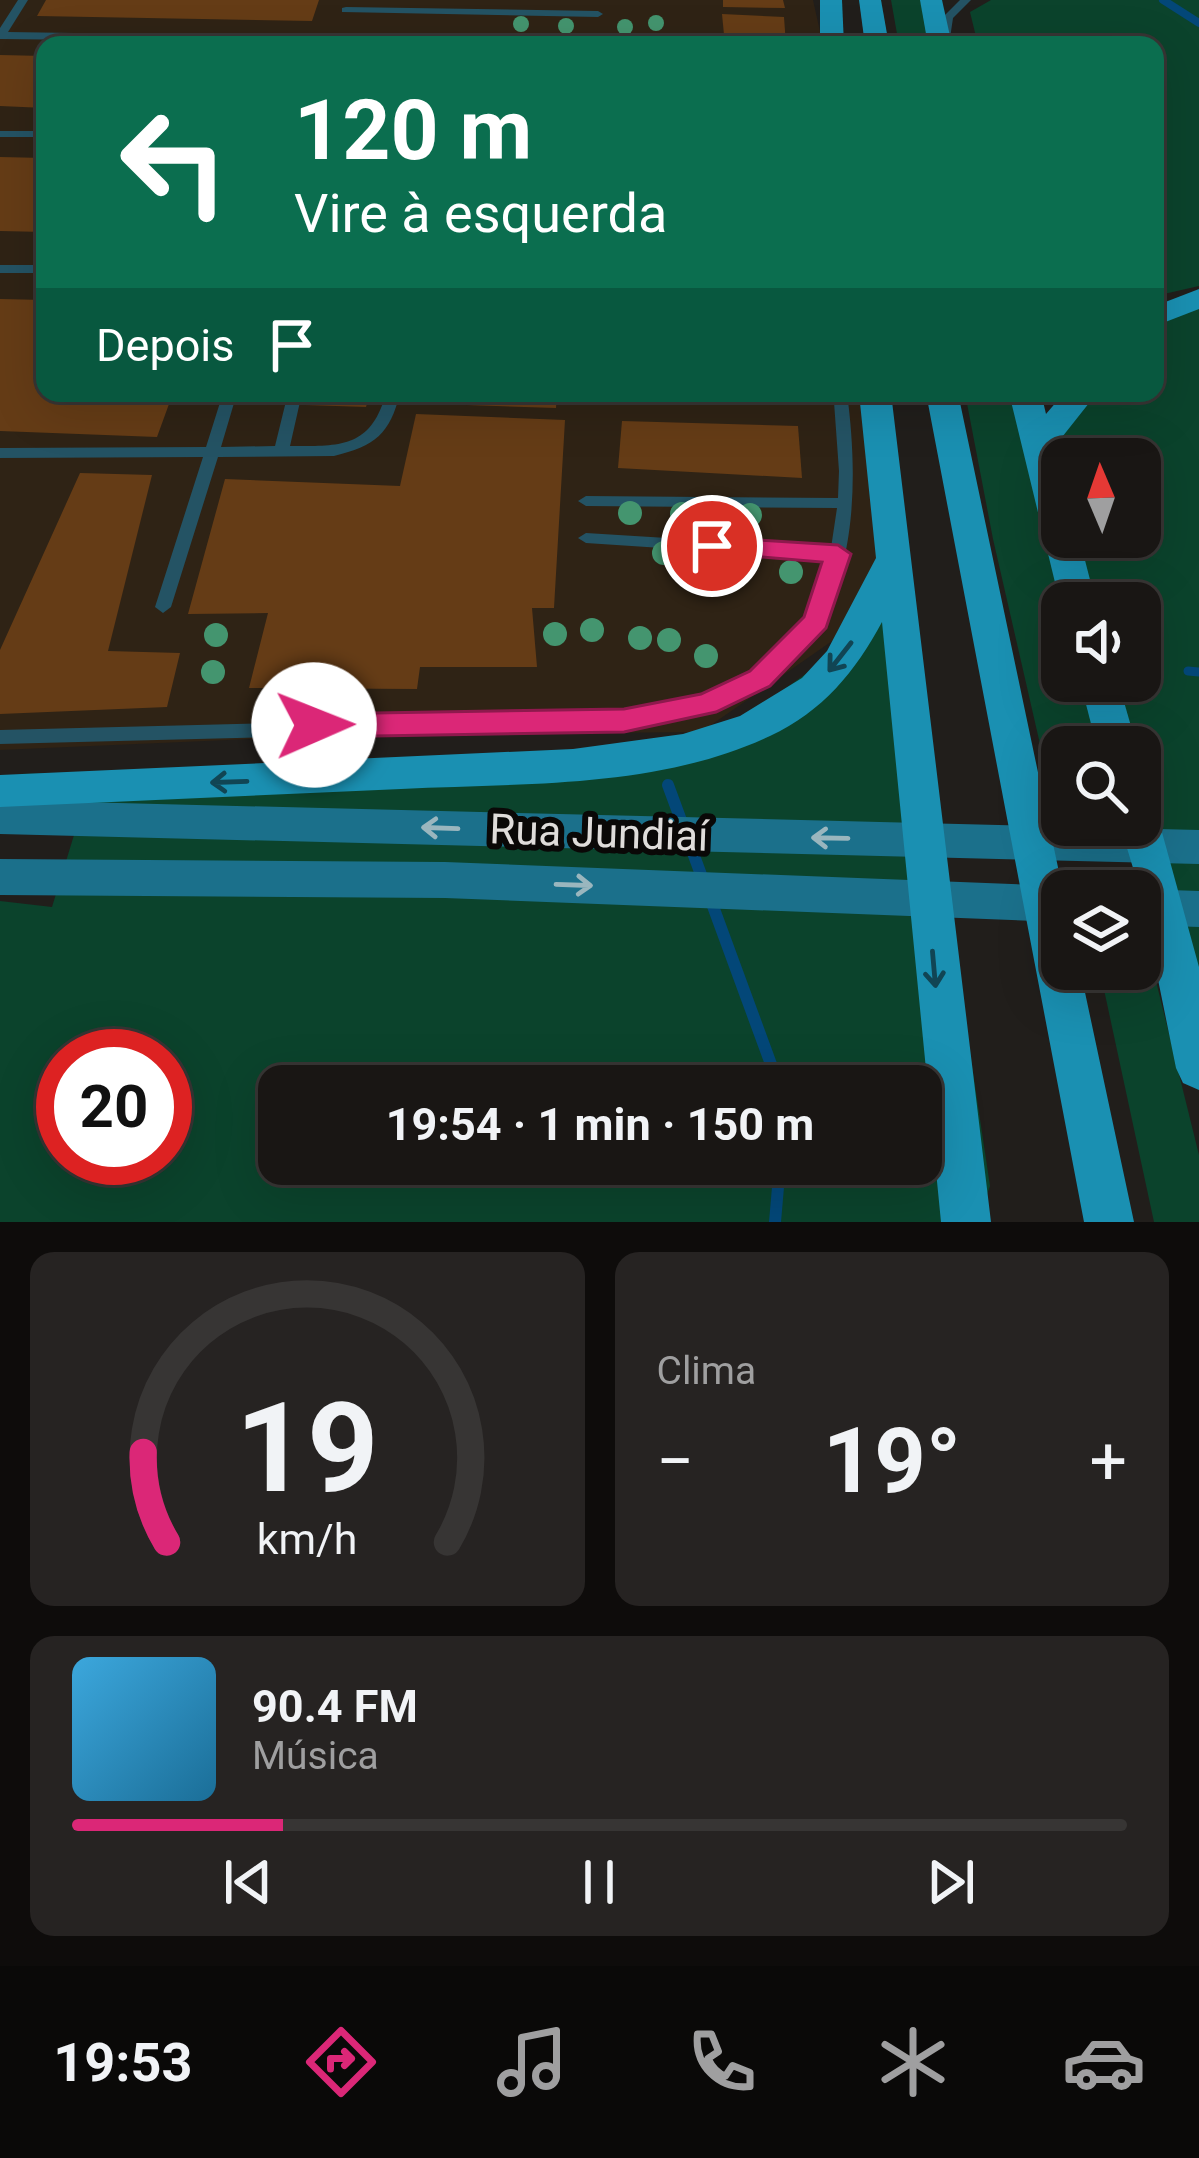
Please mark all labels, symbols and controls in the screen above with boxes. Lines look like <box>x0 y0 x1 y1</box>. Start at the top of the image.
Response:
text: 120 m <box>294 81 532 180</box>
icon: left <box>96 84 252 240</box>
text: Vire à esquerda <box>294 182 667 245</box>
icon: arrive <box>259 312 325 378</box>
text: Depois <box>96 319 235 372</box>
north arrow <box>1041 438 1161 558</box>
map controls <box>1041 438 1161 990</box>
pin <box>661 495 763 597</box>
icon: arrive <box>679 513 745 579</box>
button: sound <box>1041 582 1161 702</box>
one-way arrow <box>827 641 854 673</box>
position arrow <box>251 662 377 788</box>
button: search <box>1041 726 1161 846</box>
one-way arrow <box>210 771 249 794</box>
street label: Rua Jundiaí <box>489 804 711 861</box>
one-way arrow <box>421 817 460 840</box>
one-way arrow <box>811 827 850 850</box>
button: layers <box>1041 870 1161 990</box>
one-way arrow <box>554 874 593 897</box>
one-way arrow <box>923 949 946 988</box>
speed limit sign: 20 <box>36 1029 192 1185</box>
text: 19:54 · 1 min · 150 m <box>386 1098 814 1151</box>
text: Clima <box>657 1348 756 1394</box>
text: 19 <box>236 1375 379 1521</box>
text: 19° <box>823 1409 961 1514</box>
text: − <box>657 1423 694 1500</box>
text: + <box>1090 1423 1127 1500</box>
text: km/h <box>257 1514 358 1564</box>
text: 90.4 FM <box>252 1680 418 1733</box>
text: Música <box>252 1733 379 1779</box>
icon: previous <box>215 1849 281 1915</box>
icon: pause <box>566 1849 632 1915</box>
icon: next <box>918 1849 984 1915</box>
icon: directions <box>299 2020 383 2104</box>
icon: music <box>490 2020 574 2104</box>
icon: phone <box>680 2020 764 2104</box>
icon: climate <box>871 2020 955 2104</box>
icon: car <box>1062 2020 1146 2104</box>
text: 19:53 <box>53 2031 192 2094</box>

